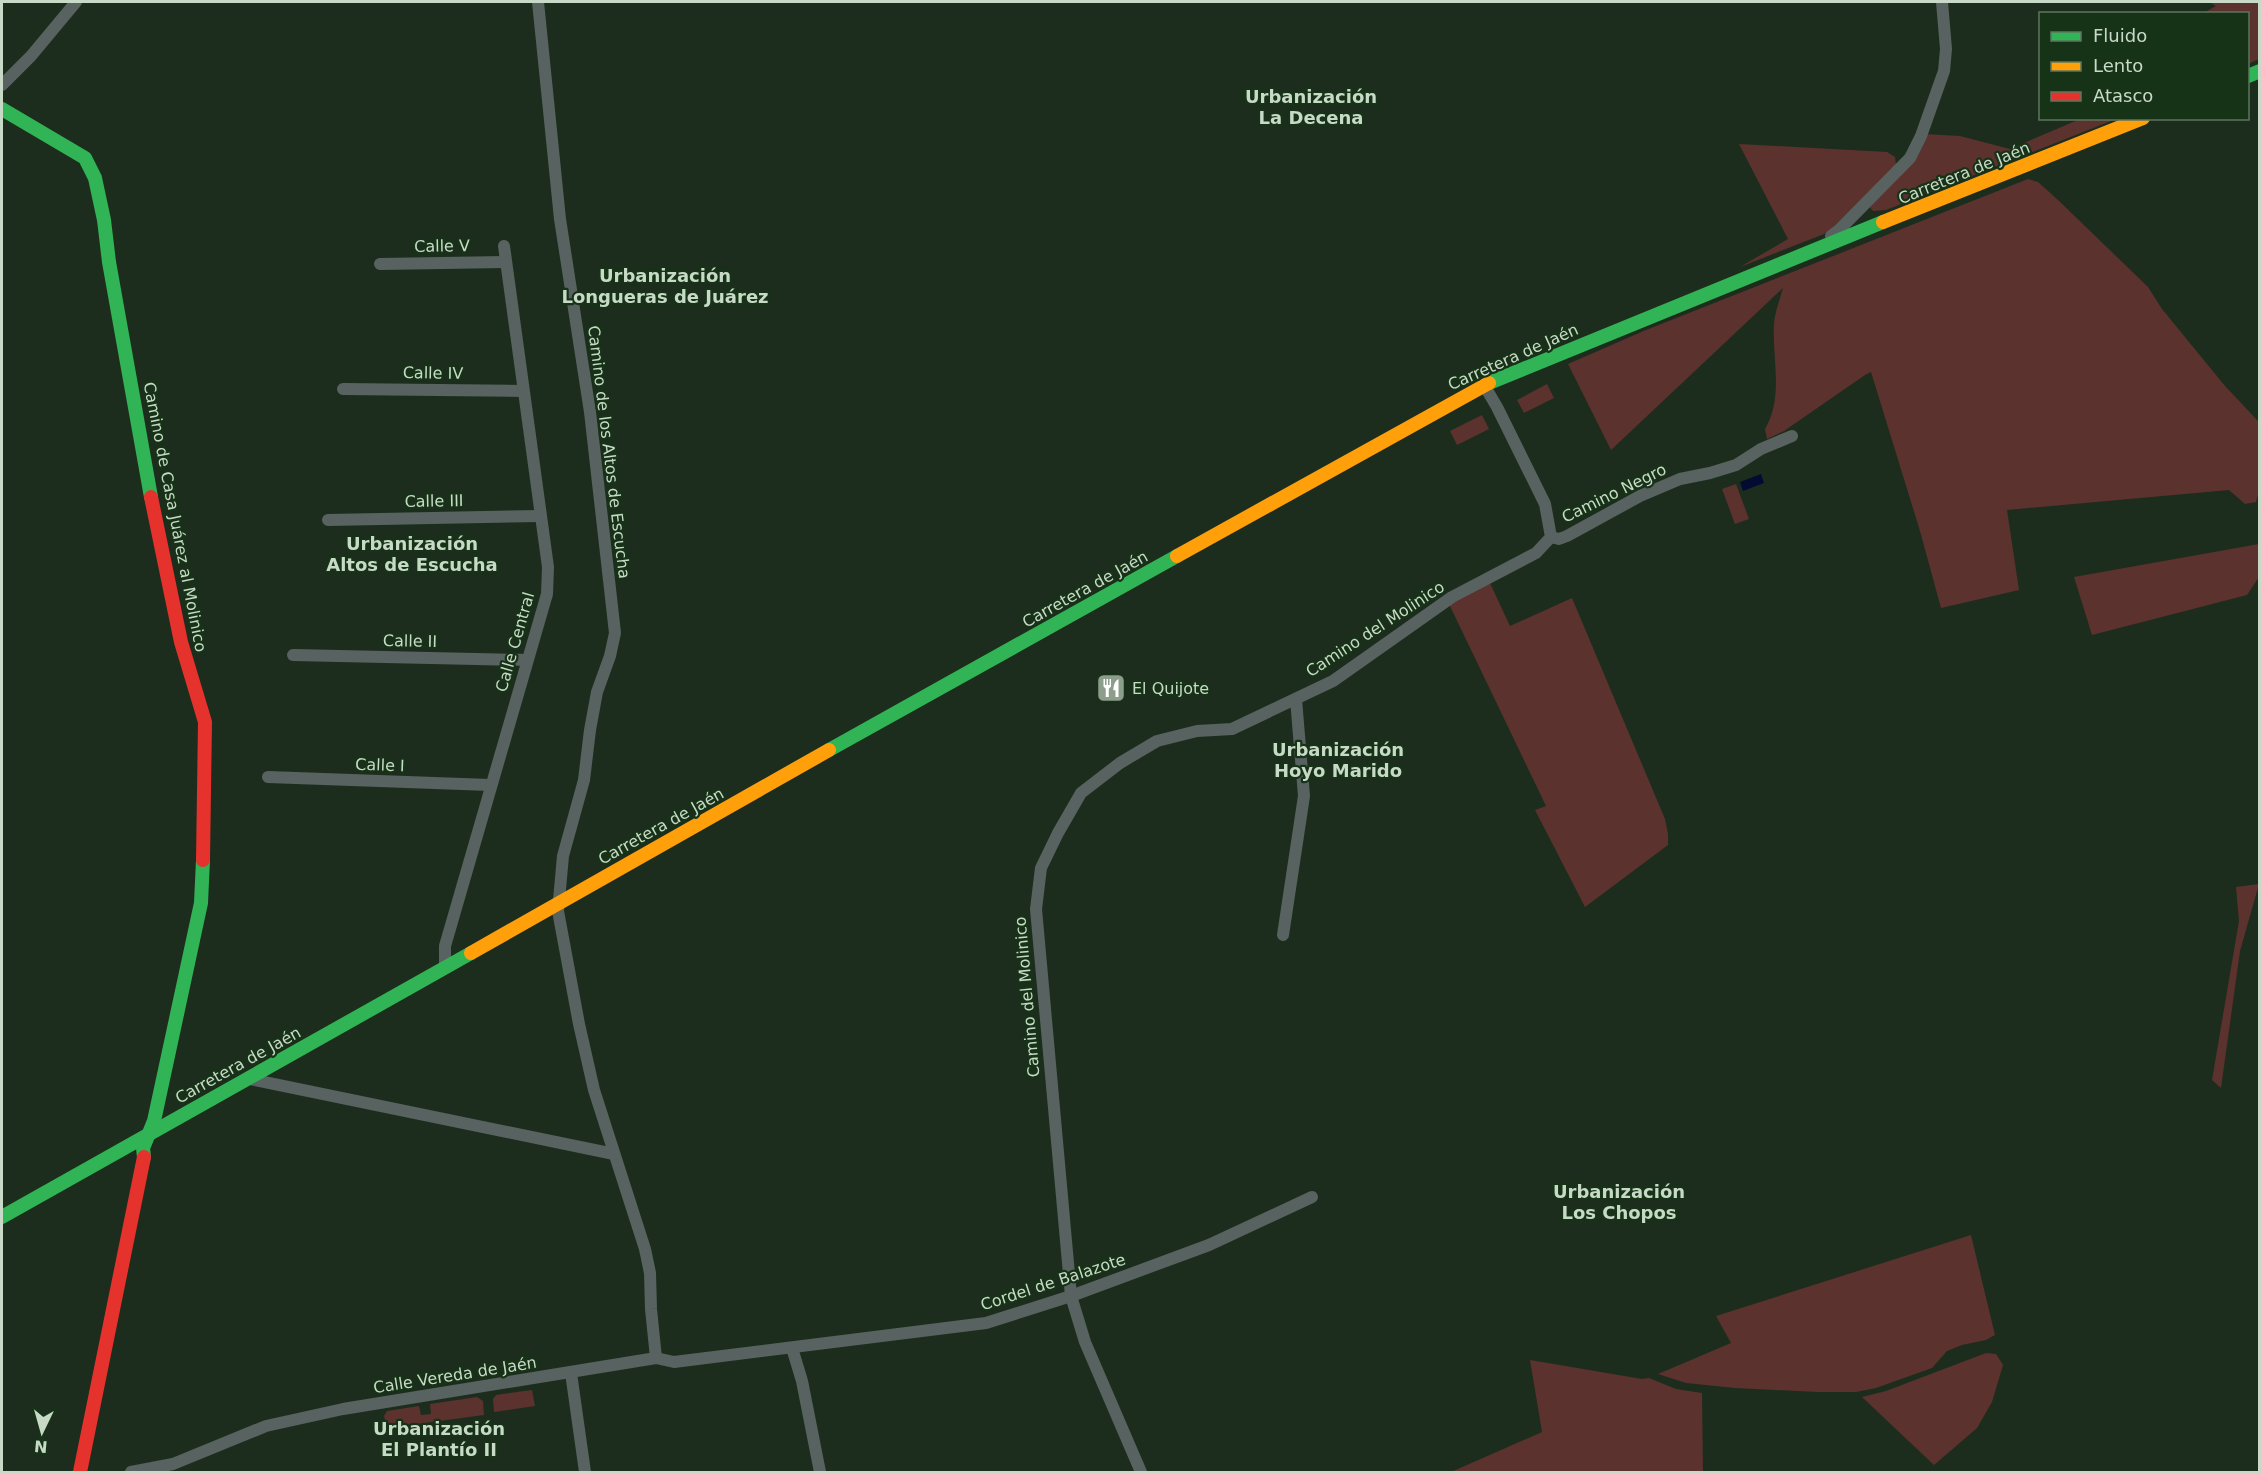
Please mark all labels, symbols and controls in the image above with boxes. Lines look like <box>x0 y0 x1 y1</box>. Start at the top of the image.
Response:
legend <box>2039 12 2249 120</box>
text: Fluido <box>2093 25 2147 46</box>
text: Lento <box>2093 55 2143 76</box>
text: Atasco <box>2093 85 2153 106</box>
district label: Urbanización La Decena <box>1245 86 1377 128</box>
street label: Carretera de Jaén <box>1895 138 2033 208</box>
street label: Calle V <box>414 236 470 256</box>
district label: Urbanización Longueras de Juárez <box>561 265 769 307</box>
street label: Carretera de Jaén <box>1445 320 1581 394</box>
street label: Camino de los Altos de Escucha <box>584 324 634 580</box>
street label: Calle IV <box>403 363 463 383</box>
street label: Camino de Casa Juárez al Molinico <box>139 380 211 654</box>
street label: Camino Negro <box>1559 459 1669 527</box>
street label: Calle III <box>404 491 464 511</box>
district label: Urbanización Altos de Escucha <box>326 533 498 575</box>
street label: Carretera de Jaén <box>1019 547 1151 631</box>
street label: Camino del Molinico <box>1302 577 1448 681</box>
street label: Calle Central <box>492 590 538 694</box>
street label: Calle II <box>383 631 437 651</box>
restaurant icon: El Quijote <box>1095 672 1127 704</box>
place label: El Quijote <box>1132 679 1209 698</box>
district label: Urbanización Hoyo Marido <box>1272 739 1404 781</box>
street label: Calle I <box>355 755 405 775</box>
street label: Carretera de Jaén <box>595 784 727 868</box>
street label: Camino del Molinico <box>1011 916 1043 1078</box>
street label: Carretera de Jaén <box>172 1023 304 1107</box>
district label: Urbanización Los Chopos <box>1553 1181 1685 1223</box>
street label: Cordel de Balazote <box>978 1250 1128 1314</box>
street label: Calle Vereda de Jaén <box>372 1353 538 1397</box>
north arrow <box>12 1402 72 1462</box>
district label: Urbanización El Plantío II <box>373 1418 505 1460</box>
text: N <box>33 1436 48 1456</box>

